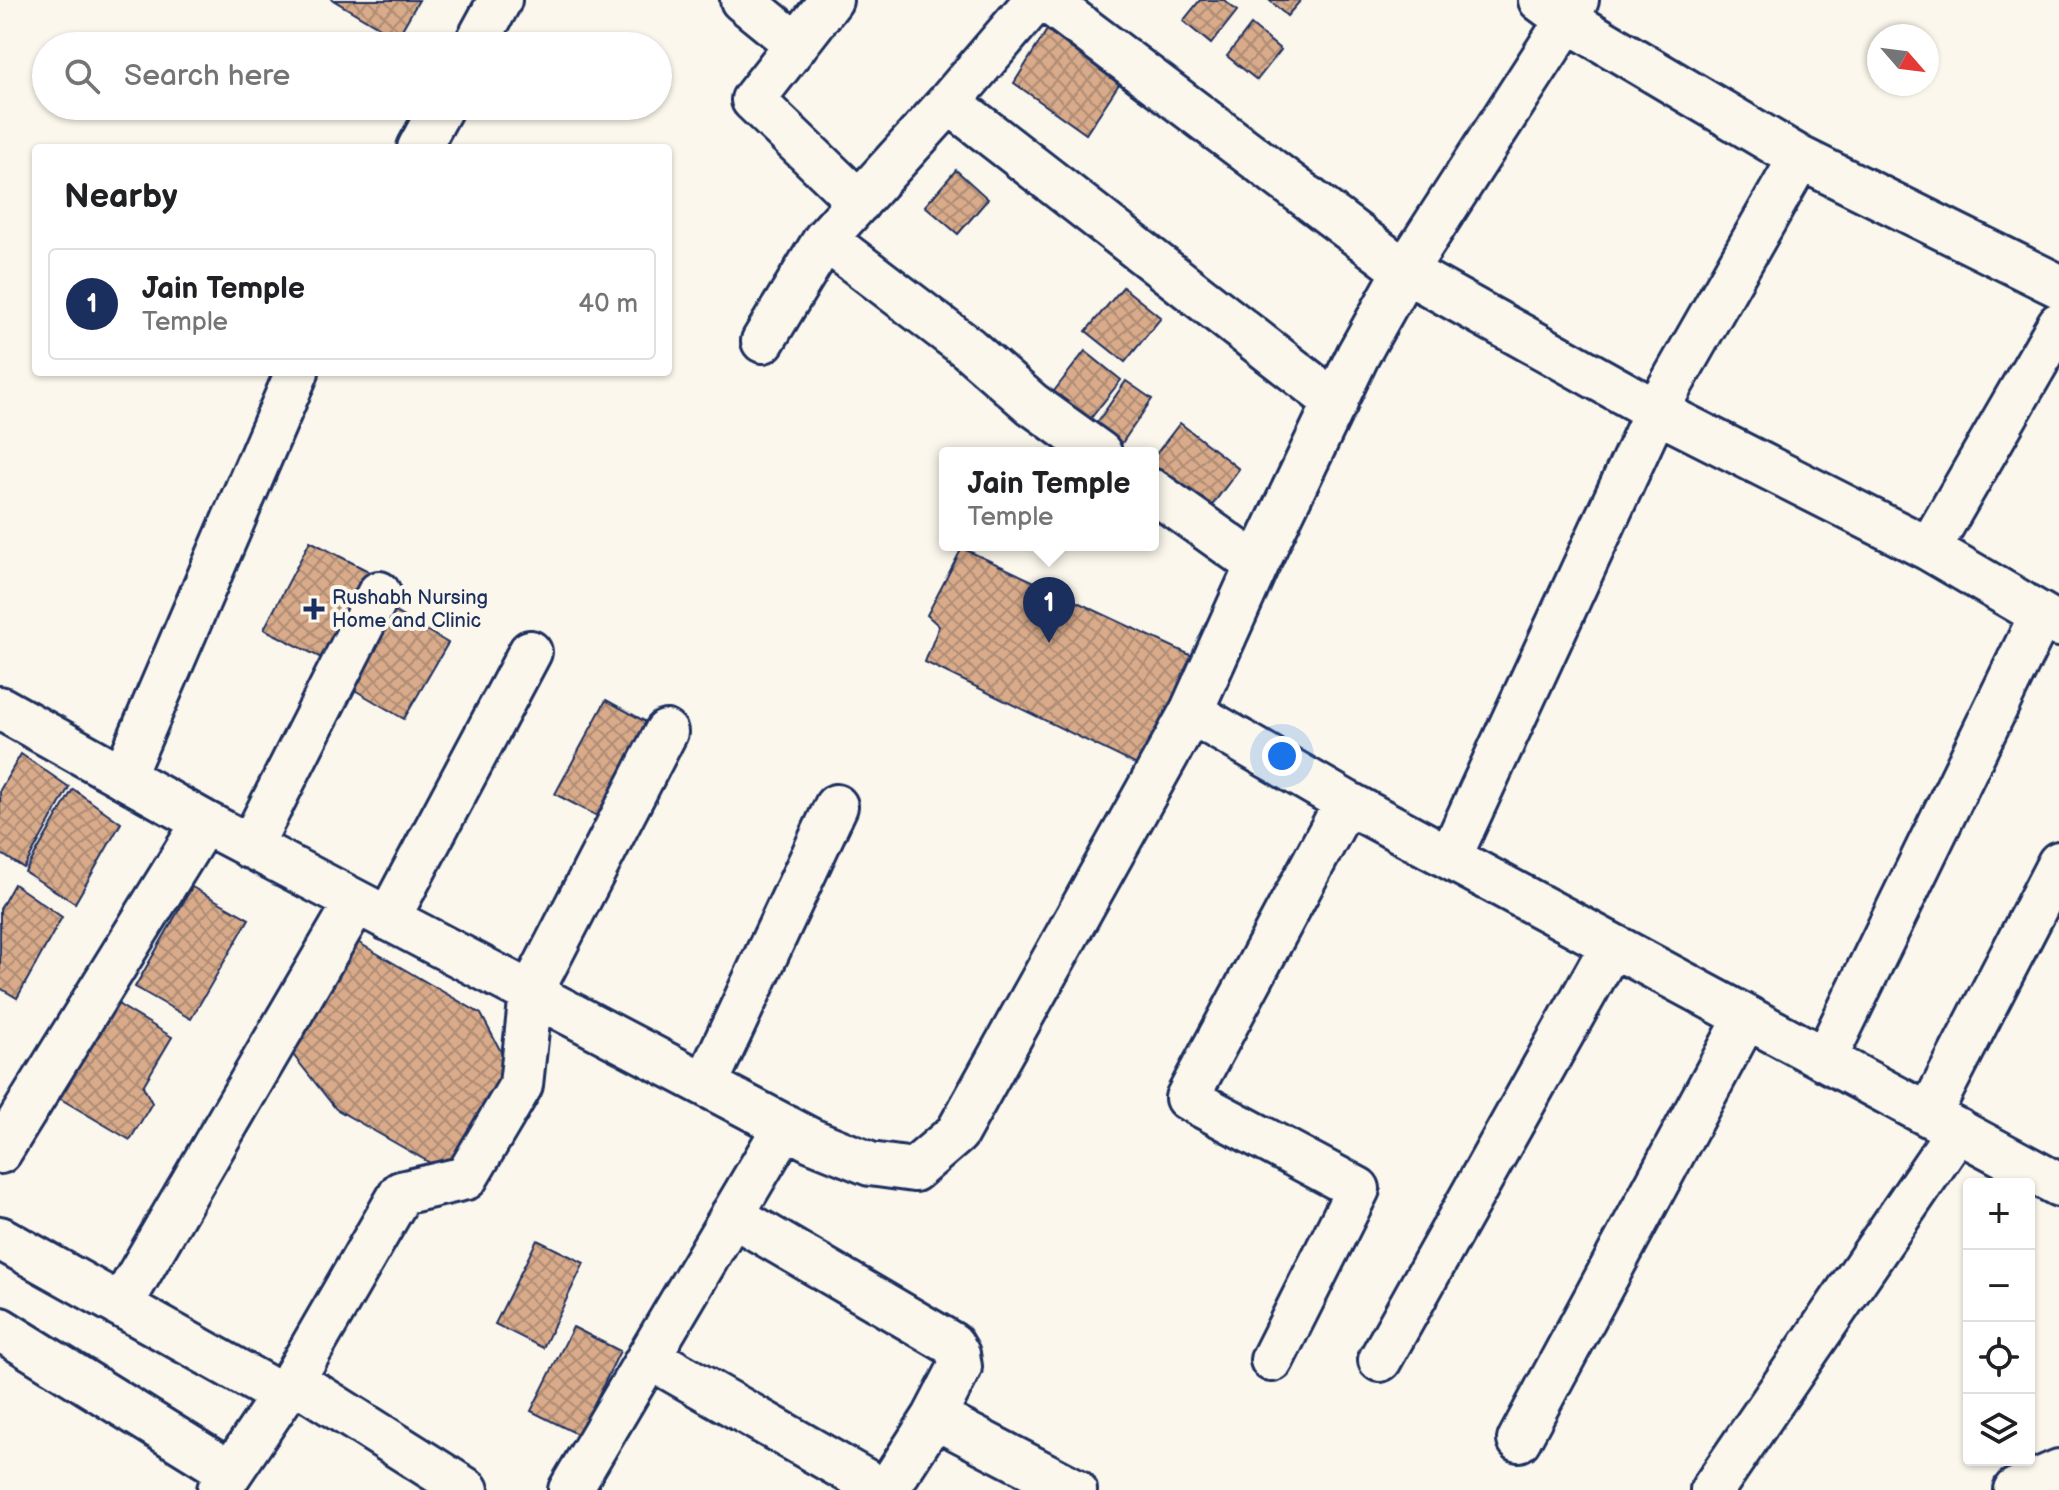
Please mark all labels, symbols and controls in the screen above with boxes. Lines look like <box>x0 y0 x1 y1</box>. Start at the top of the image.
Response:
north arrow <box>1867 24 1939 96</box>
search box <box>32 32 672 120</box>
icon: search <box>60 54 104 98</box>
text: Search here <box>124 58 290 94</box>
text: Nearby <box>64 176 178 217</box>
text: Jain Temple <box>142 271 305 307</box>
text: 1 <box>87 289 97 320</box>
text: 40 m <box>578 289 638 320</box>
text: Temple <box>142 307 228 338</box>
popup <box>939 447 1159 551</box>
text: Jain Temple <box>968 466 1131 502</box>
text: Temple <box>968 502 1053 533</box>
pin: 1 <box>1023 577 1075 643</box>
place label: Rushabh Nursing Home and Clinic <box>332 586 488 633</box>
marker: Rushabh Nursing Home and Clinic <box>303 598 325 620</box>
your location <box>1262 736 1302 776</box>
map controls <box>1963 1178 2035 1466</box>
button: + <box>1963 1178 2035 1250</box>
button: − <box>1963 1250 2035 1322</box>
button: locate <box>1963 1322 2035 1394</box>
button: layers <box>1963 1394 2035 1466</box>

